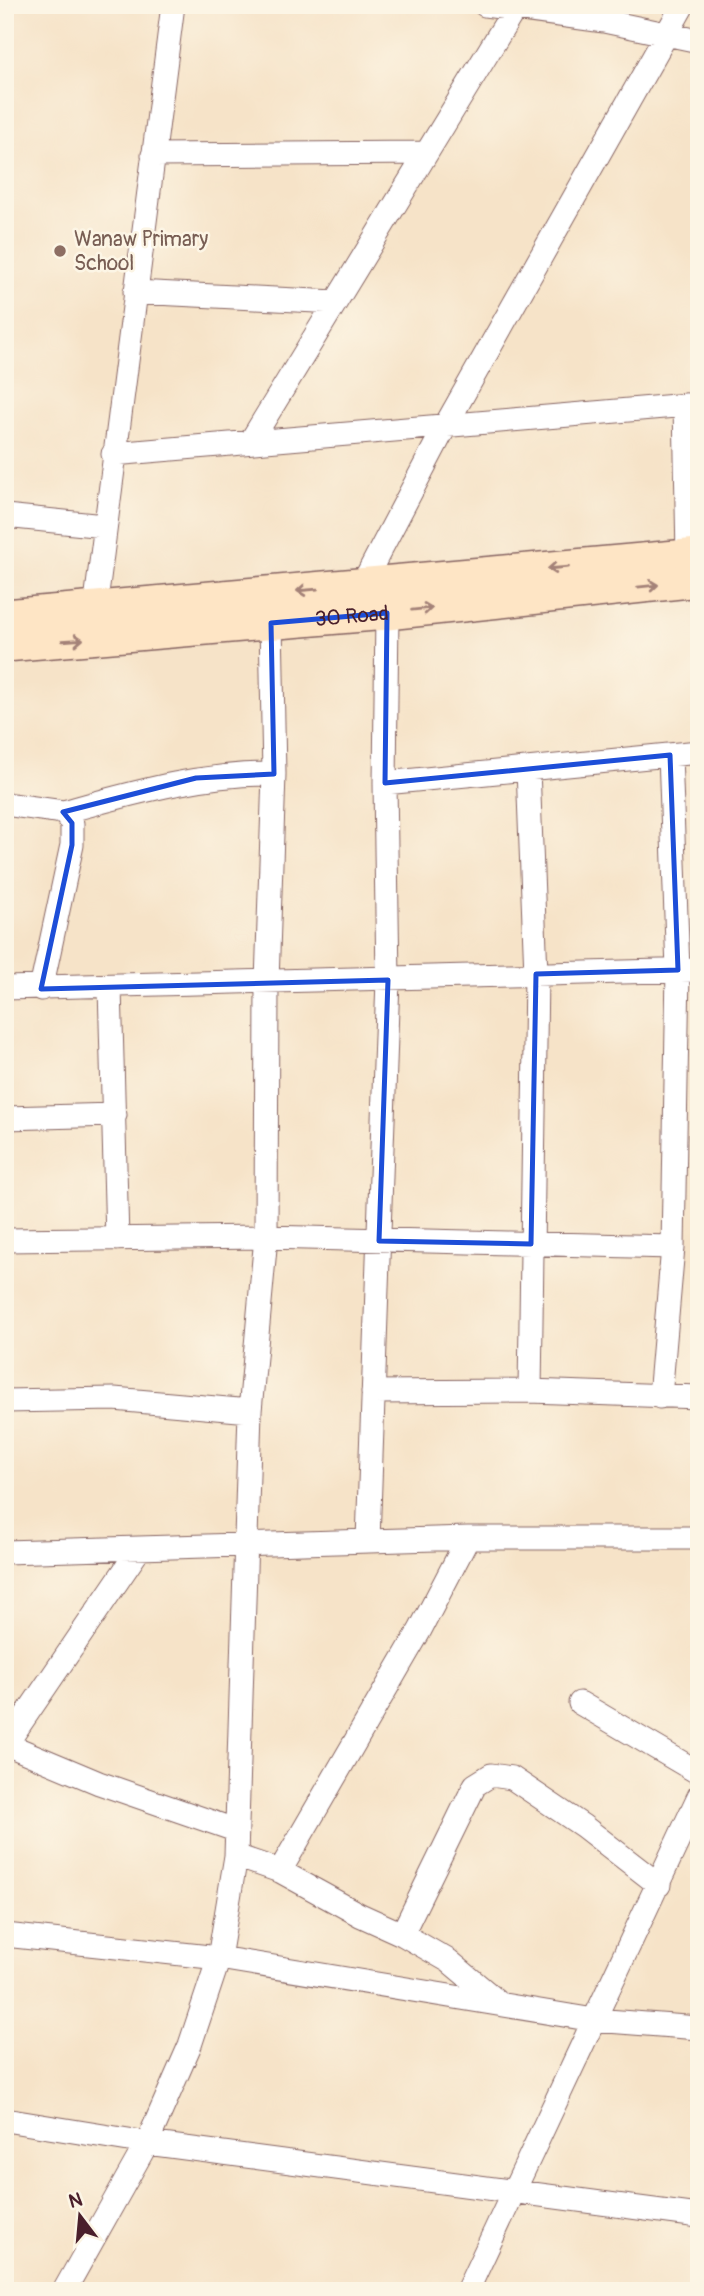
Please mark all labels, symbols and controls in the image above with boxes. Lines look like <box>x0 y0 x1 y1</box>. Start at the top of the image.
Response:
place label: Wanaw Primary School <box>74 226 208 277</box>
marker: Wanaw Primary School <box>52 243 68 259</box>
one-way arrow <box>547 562 569 575</box>
one-way arrow <box>636 579 659 592</box>
one-way arrow <box>296 584 318 597</box>
street label: 30 Road <box>314 599 390 632</box>
one-way arrow <box>410 602 433 615</box>
one-way arrow <box>62 633 84 646</box>
north arrow <box>46 2180 116 2250</box>
text: N <box>66 2187 85 2214</box>

